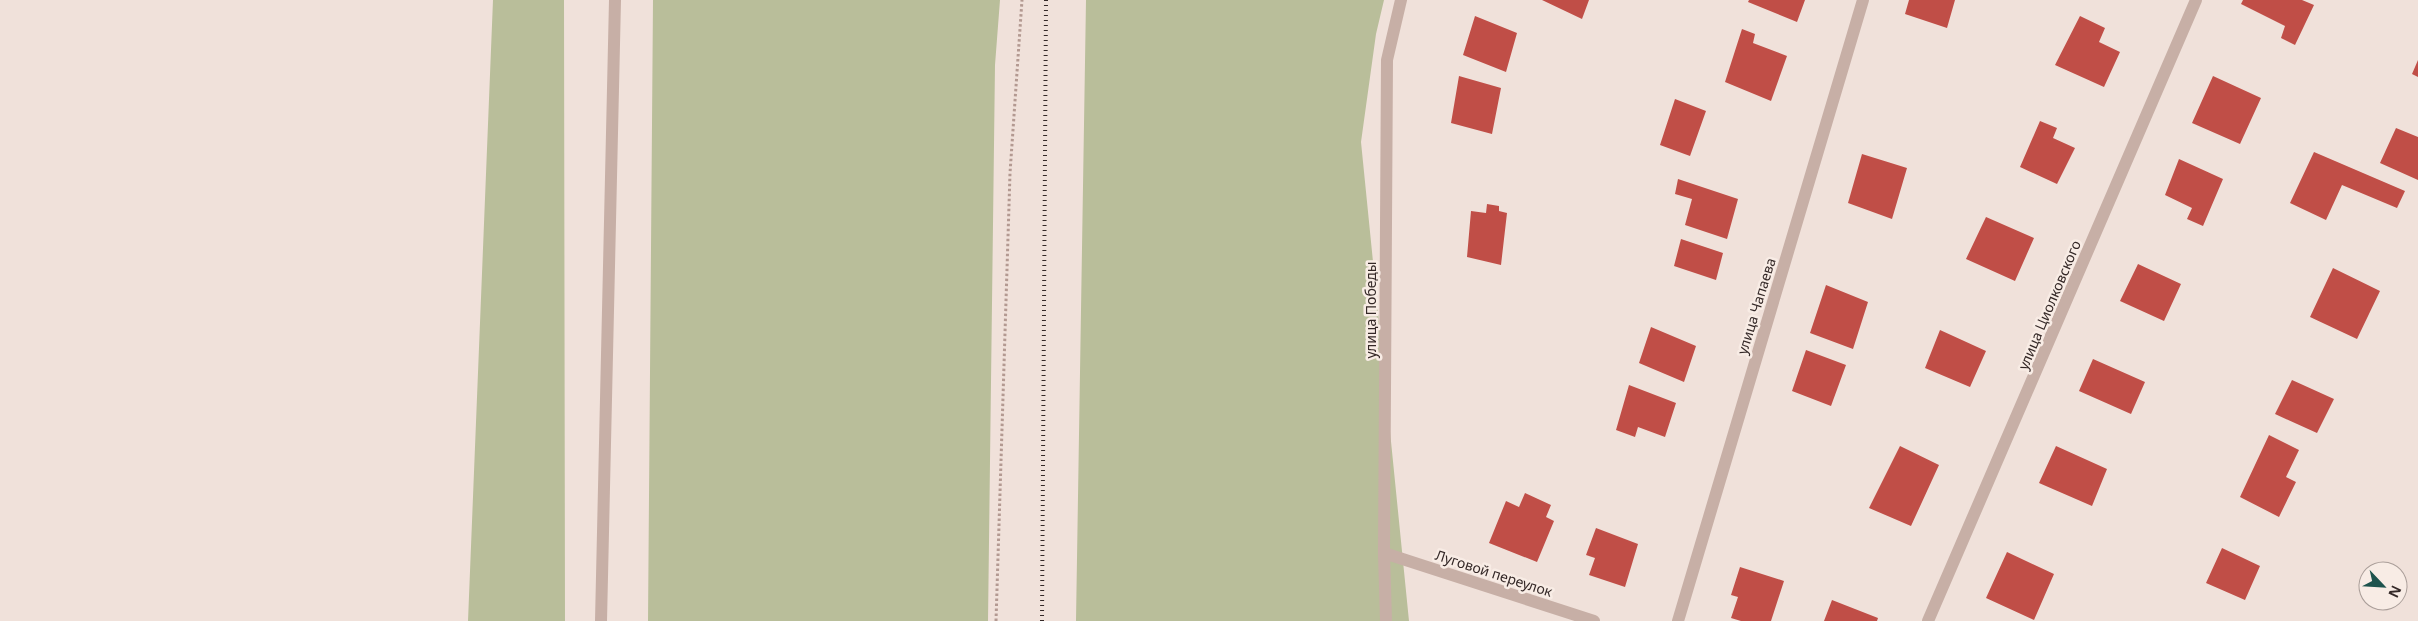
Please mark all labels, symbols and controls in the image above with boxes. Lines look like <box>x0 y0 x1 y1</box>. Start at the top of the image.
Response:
street label: улица Циолковского <box>2013 237 2085 373</box>
street label: улица Чапаева <box>1732 255 1780 357</box>
street label: улица Победы <box>1361 262 1380 358</box>
street label: Луговой переулок <box>1433 545 1556 601</box>
north arrow <box>2358 561 2408 611</box>
text: N <box>2384 583 2406 601</box>

